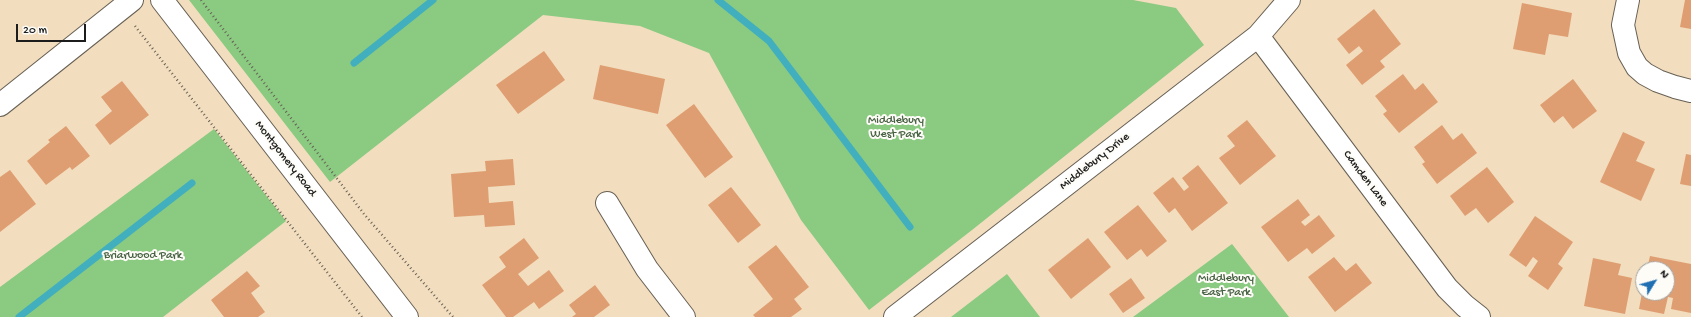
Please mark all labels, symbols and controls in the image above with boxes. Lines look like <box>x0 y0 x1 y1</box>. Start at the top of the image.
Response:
scale bar <box>18 16 88 42</box>
text: 20 m <box>23 24 47 38</box>
park label: Middlebury West Park <box>868 114 924 142</box>
street label: Montgomery Road <box>251 118 319 200</box>
street label: Middlebury Drive <box>1057 130 1133 194</box>
street label: Camden Lane <box>1339 148 1391 210</box>
park label: Briarwood Park <box>104 249 182 263</box>
north arrow <box>1635 261 1675 301</box>
text: N <box>1657 268 1671 281</box>
park label: Middlebury East Park <box>1198 272 1254 300</box>

